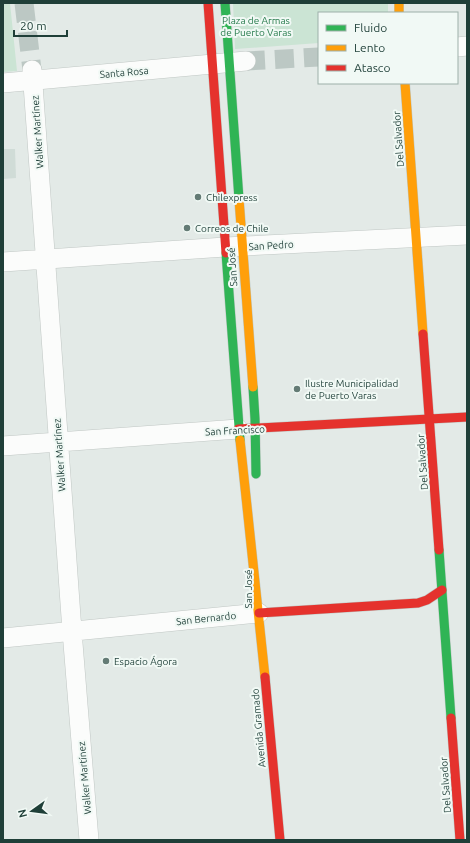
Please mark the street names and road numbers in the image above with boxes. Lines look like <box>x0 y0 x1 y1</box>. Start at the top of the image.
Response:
street label: Santa Rosa <box>99 65 149 80</box>
street label: Walker Martínez <box>29 95 46 169</box>
street label: Del Salvador <box>391 110 406 167</box>
street label: San Pedro <box>248 239 294 252</box>
street label: San José <box>226 247 239 287</box>
street label: Walker Martínez <box>51 418 68 492</box>
street label: San Francisco <box>205 423 265 438</box>
street label: Del Salvador <box>415 433 430 490</box>
street label: San José <box>243 569 254 609</box>
street label: San Bernardo <box>175 610 237 627</box>
street label: Avenida Gramado <box>250 688 267 768</box>
street label: Walker Martínez <box>76 741 93 815</box>
street label: Del Salvador <box>438 756 453 813</box>

